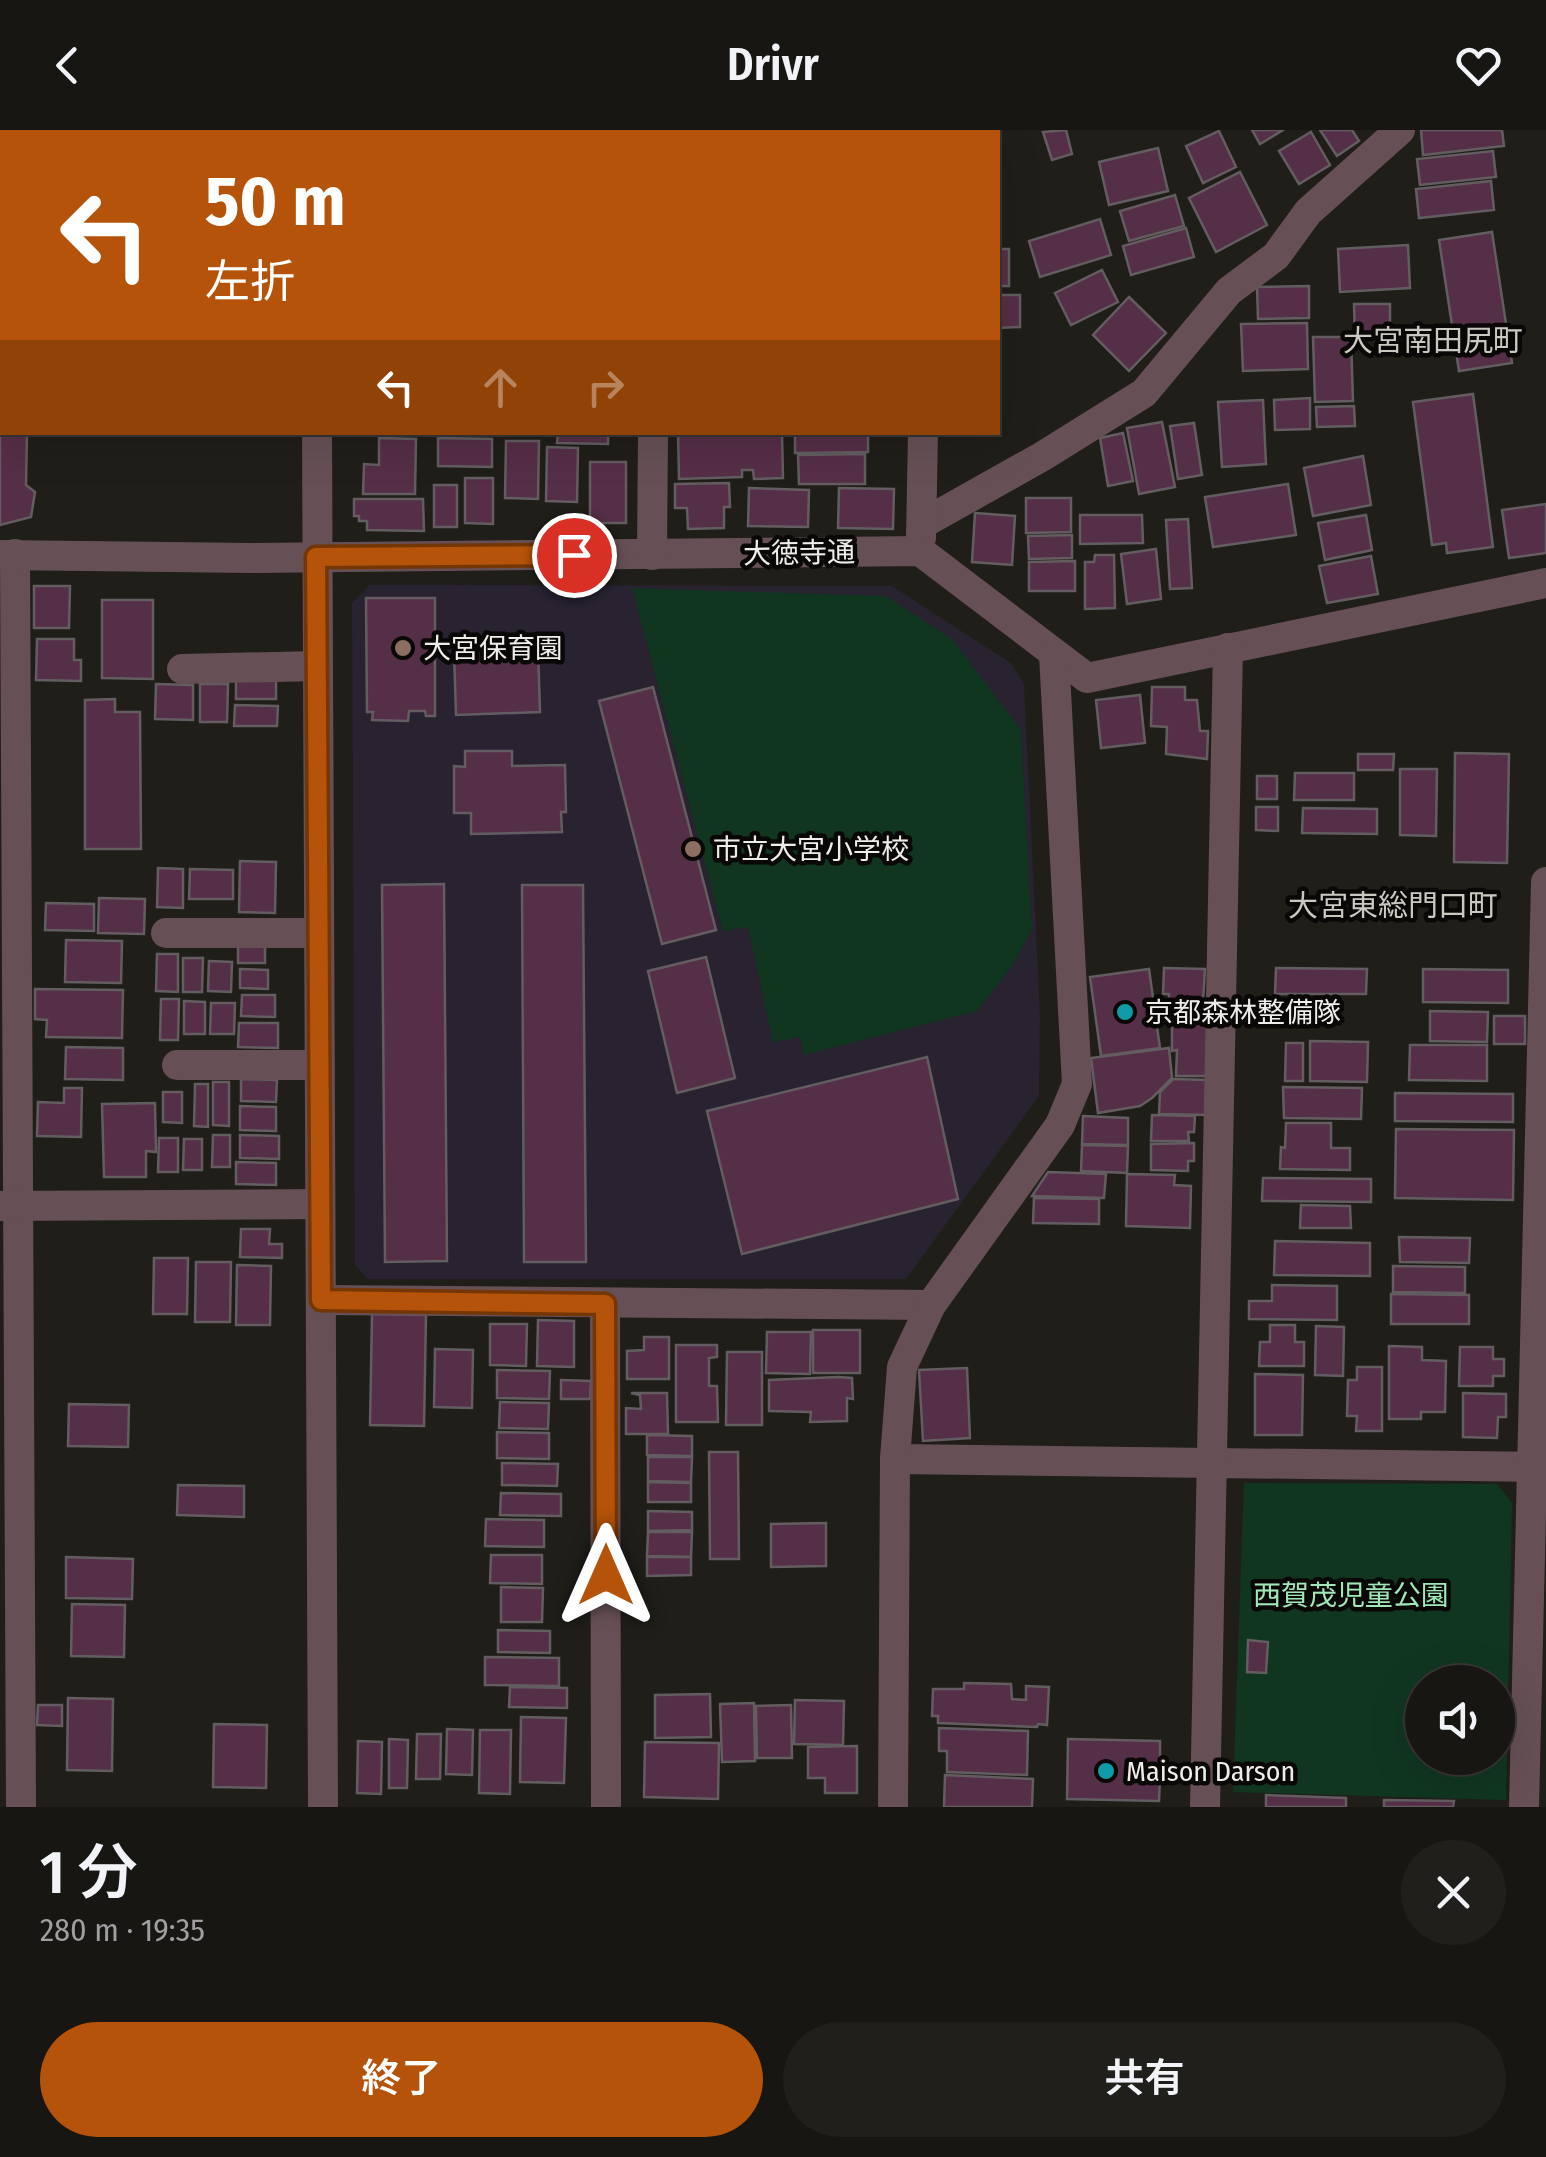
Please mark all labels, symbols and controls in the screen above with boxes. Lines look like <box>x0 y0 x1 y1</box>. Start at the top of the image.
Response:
icon: back <box>40 38 95 93</box>
text: Drivr <box>727 38 819 92</box>
icon: heart <box>1451 38 1506 93</box>
text: 50 m <box>205 160 346 244</box>
icon: left <box>40 170 170 300</box>
text: 左折 <box>205 255 295 309</box>
district label: 大宮南田尻町 <box>1343 323 1523 359</box>
icon: left <box>368 360 423 415</box>
icon: ahead <box>473 360 528 415</box>
icon: right <box>578 360 633 415</box>
pin <box>532 513 617 598</box>
icon: arrive <box>547 528 602 583</box>
street label: 大徳寺通 <box>743 536 855 570</box>
place label: 大宮保育園 <box>423 632 563 665</box>
marker: 大宮保育園 <box>392 637 414 659</box>
place label: 市立大宮小学校 <box>713 833 909 866</box>
marker: 市立大宮小学校 <box>682 838 704 860</box>
district label: 大宮東総門口町 <box>1288 888 1498 924</box>
place label: 京都森林整備隊 <box>1145 996 1341 1029</box>
marker: 京都森林整備隊 <box>1114 1001 1136 1023</box>
position arrow <box>554 1523 658 1627</box>
park label: 西賀茂児童公園 <box>1253 1579 1449 1612</box>
map controls <box>1405 1665 1515 1775</box>
button: sound <box>1405 1665 1515 1775</box>
place label: Maison Darson <box>1126 1755 1295 1788</box>
marker: Maison Darson <box>1095 1760 1117 1782</box>
text: 1 分 <box>40 1837 138 1909</box>
button: close <box>1401 1840 1506 1945</box>
text: 280 m · 19:35 <box>40 1911 205 1949</box>
button: 終了 <box>40 2022 763 2137</box>
button: 共有 <box>783 2022 1506 2137</box>

